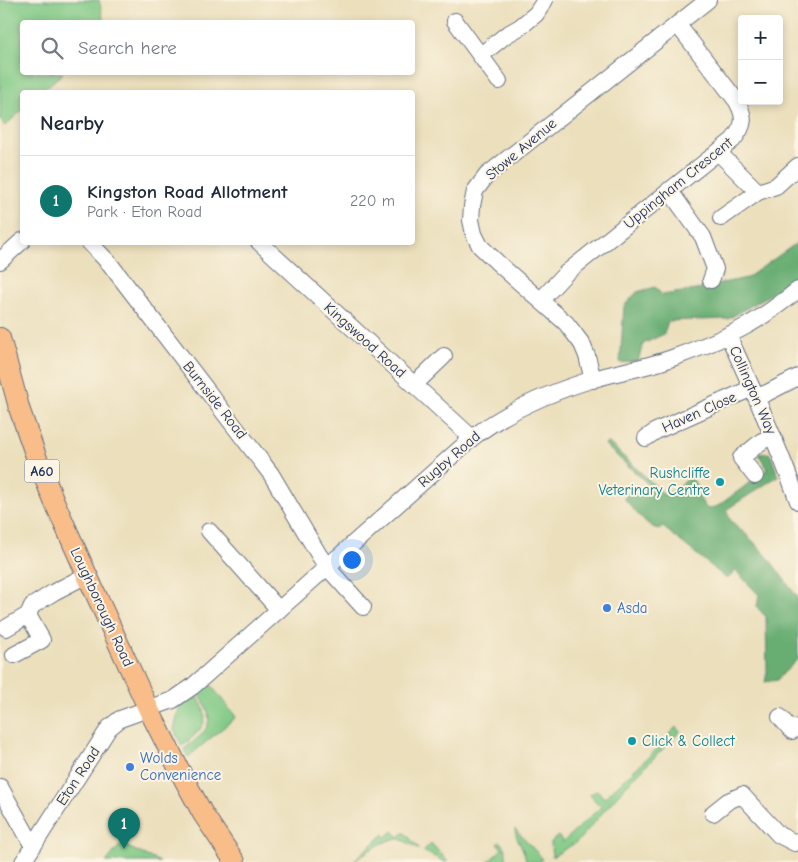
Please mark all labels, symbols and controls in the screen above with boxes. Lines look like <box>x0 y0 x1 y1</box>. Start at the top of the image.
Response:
map controls <box>738 15 783 105</box>
button: + <box>738 15 783 60</box>
search box <box>20 20 415 75</box>
icon: search <box>38 34 66 62</box>
text: Search here <box>78 37 177 59</box>
button: − <box>738 60 783 105</box>
text: Nearby <box>40 111 104 135</box>
street label: Stowe Avenue <box>482 114 560 184</box>
street label: Uppingham Crescent <box>620 133 737 232</box>
text: Kingston Road Allotment <box>87 181 287 203</box>
text: 1 <box>53 192 59 210</box>
text: 220 m <box>350 192 395 210</box>
text: Park · Eton Road <box>87 203 202 221</box>
street label: Kingswood Road <box>320 298 410 382</box>
street label: Collington Way <box>725 343 781 437</box>
street label: Burnside Road <box>179 358 251 442</box>
street label: Haven Close <box>659 387 739 436</box>
street label: Rugby Road <box>414 427 484 491</box>
road number: A60 <box>24 460 60 482</box>
place label: Rushcliffe Veterinary Centre <box>598 464 710 499</box>
marker: Rushcliffe Veterinary Centre <box>714 476 726 488</box>
street label: Loughborough Road <box>66 545 138 669</box>
your location <box>339 547 365 573</box>
place label: Asda <box>617 599 648 617</box>
marker: Asda <box>601 602 613 614</box>
place label: Click & Collect <box>642 732 736 750</box>
marker: Click & Collect <box>626 735 638 747</box>
street label: Eton Road <box>52 743 104 809</box>
place label: Wolds Convenience <box>140 749 222 784</box>
marker: Wolds Convenience <box>124 761 136 773</box>
pin: 1 <box>108 808 140 849</box>

